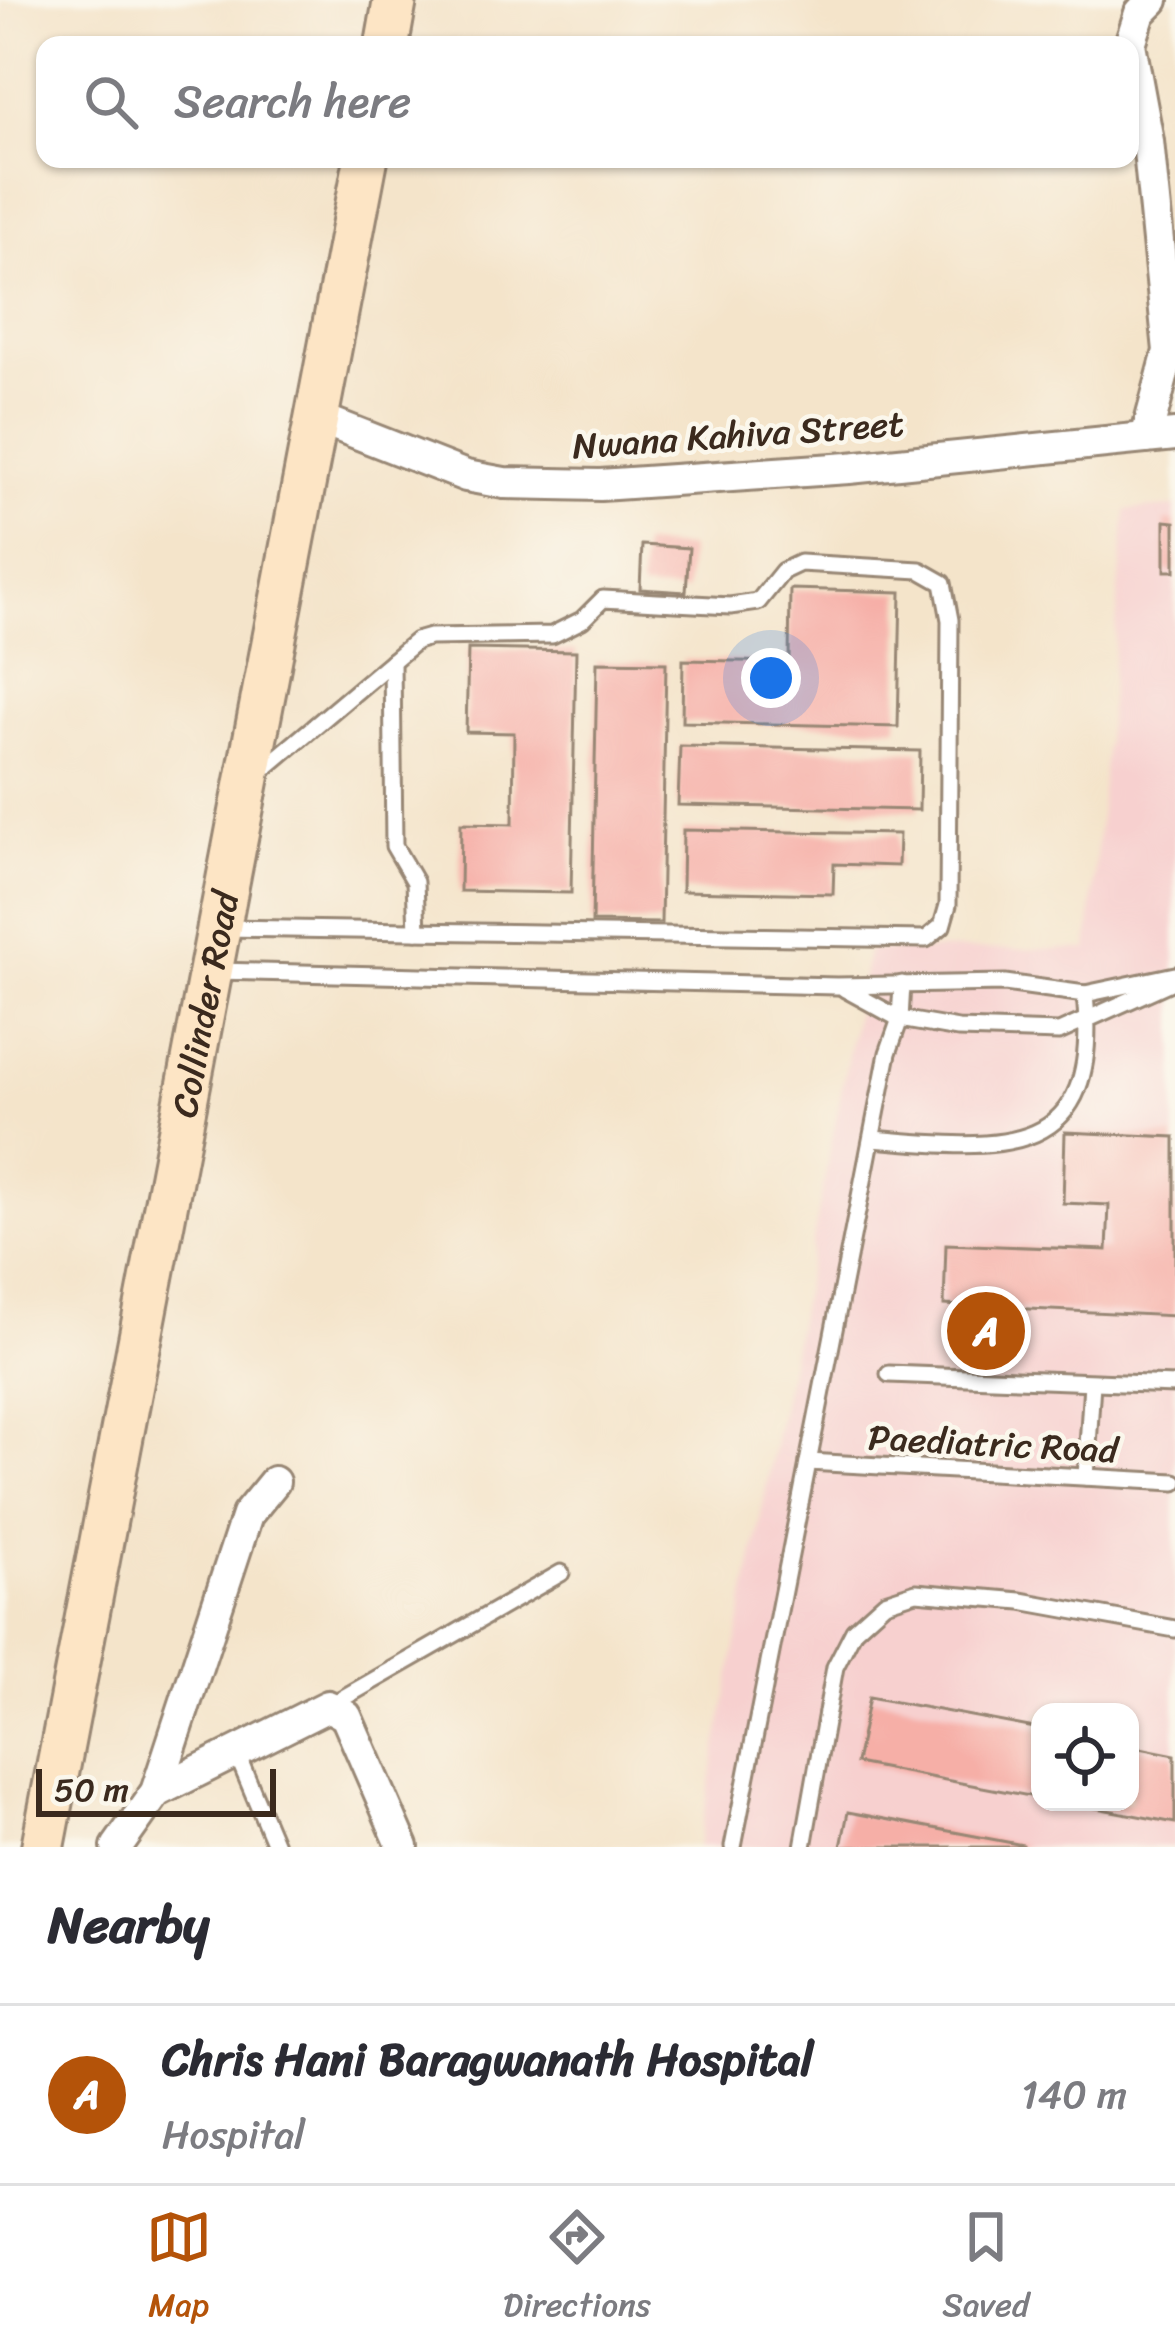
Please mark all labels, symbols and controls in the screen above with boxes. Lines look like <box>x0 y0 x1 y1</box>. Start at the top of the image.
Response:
search box <box>36 36 1139 168</box>
text: Search here <box>174 62 411 142</box>
icon: search <box>78 69 144 135</box>
street label: Nwana Kahiva Street <box>570 391 906 479</box>
your location <box>741 648 801 708</box>
street label: Collinder Road <box>152 884 259 1123</box>
pin: A <box>947 1286 1025 1376</box>
street label: Paediatric Road <box>866 1406 1121 1483</box>
map controls <box>1031 1703 1139 1811</box>
button: locate <box>1031 1703 1139 1811</box>
text: 50 m <box>54 1761 129 1819</box>
scale bar <box>36 1763 276 1816</box>
text: Nearby <box>48 1880 209 1970</box>
text: Chris Hani Baragwanath Hospital <box>162 2020 813 2100</box>
text: A <box>74 2060 100 2129</box>
text: 140 m <box>1021 2060 1127 2129</box>
text: Hospital <box>162 2100 305 2169</box>
tab: Map <box>146 2204 212 2334</box>
tab: Directions <box>503 2204 651 2334</box>
tab: Saved <box>942 2204 1029 2334</box>

